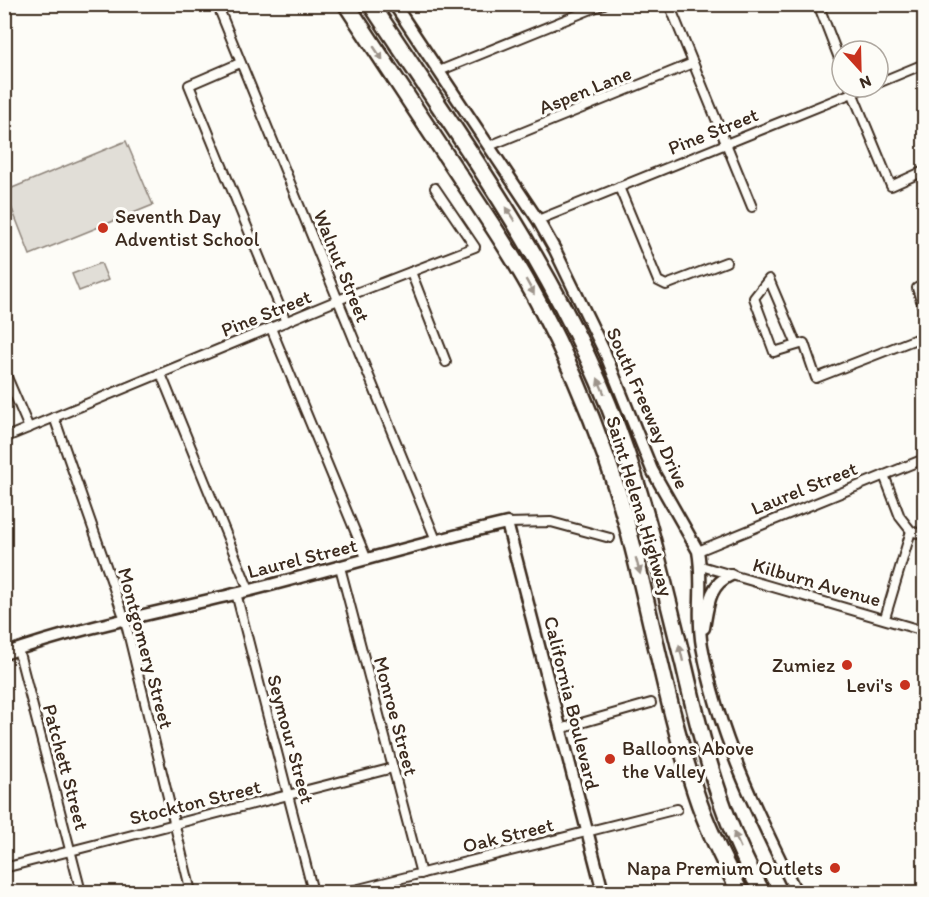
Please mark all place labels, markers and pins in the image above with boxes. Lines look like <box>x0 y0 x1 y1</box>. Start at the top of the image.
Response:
place label: Seventh Day Adventist School <box>115 204 260 251</box>
marker: Seventh Day Adventist School <box>96 221 110 235</box>
place label: Zumiez <box>772 653 835 677</box>
marker: Zumiez <box>840 658 854 672</box>
place label: Levi's <box>846 673 893 697</box>
marker: Levi's <box>898 678 912 692</box>
place label: Balloons Above the Valley <box>622 736 754 783</box>
marker: Balloons Above the Valley <box>603 752 617 766</box>
place label: Napa Premium Outlets <box>627 856 823 880</box>
marker: Napa Premium Outlets <box>828 861 842 875</box>

